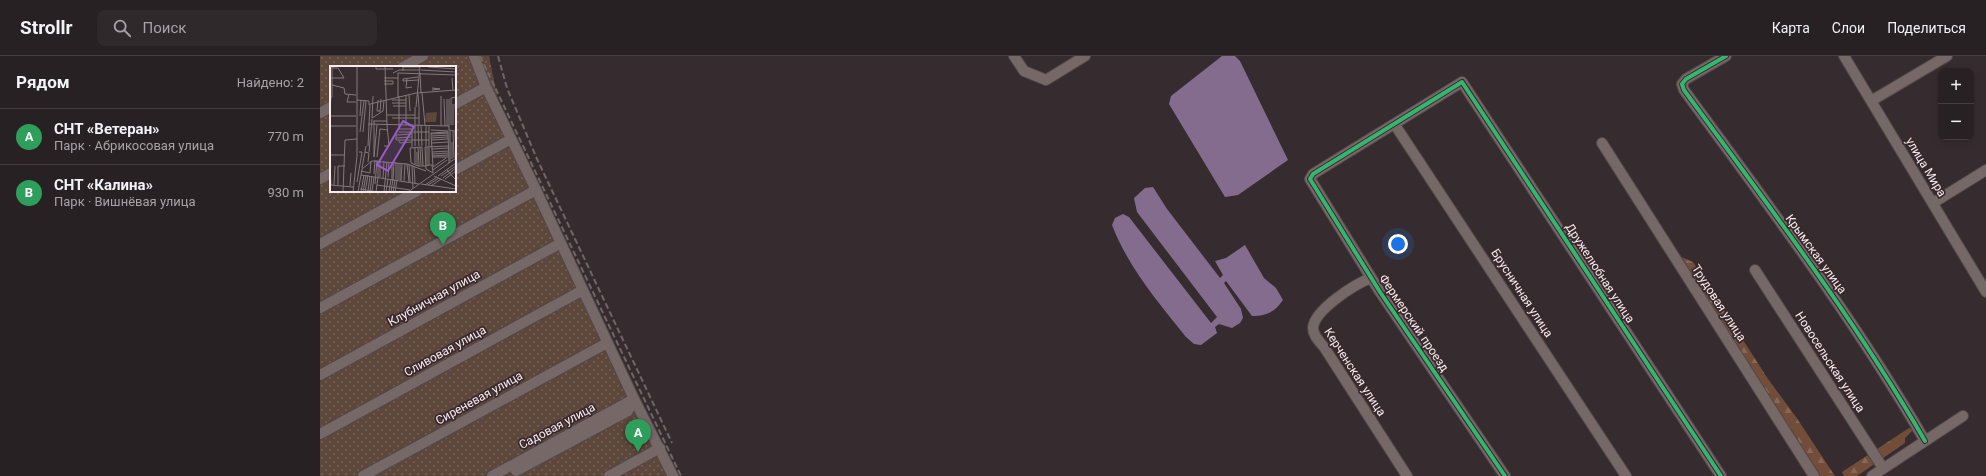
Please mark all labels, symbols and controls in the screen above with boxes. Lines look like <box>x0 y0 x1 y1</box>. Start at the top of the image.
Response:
search box <box>97 10 377 46</box>
text: Strollr <box>20 16 73 39</box>
icon: search <box>111 17 133 39</box>
text: Поиск <box>143 19 186 37</box>
text: Карта <box>1772 20 1810 36</box>
text: Слои <box>1832 20 1865 36</box>
text: Поделиться <box>1887 20 1966 36</box>
inset map <box>330 66 456 192</box>
map controls <box>1938 68 1974 140</box>
button: + <box>1938 68 1974 104</box>
text: Рядом <box>16 72 70 92</box>
text: Найдено: 2 <box>237 75 304 90</box>
button: − <box>1938 104 1974 140</box>
text: СНТ «Ветеран» <box>54 120 160 138</box>
text: A <box>25 129 33 144</box>
text: 770 m <box>267 129 304 144</box>
street label: улица Мира <box>1903 135 1949 199</box>
text: Парк · Абрикосовая улица <box>54 138 214 153</box>
text: СНТ «Калина» <box>54 176 153 194</box>
text: B <box>25 185 33 200</box>
text: 930 m <box>267 185 304 200</box>
text: Парк · Вишнёвая улица <box>54 194 196 209</box>
pin: B <box>430 212 456 245</box>
street label: Крымская улица <box>1783 212 1849 296</box>
street label: Дружелюбная улица <box>1563 221 1637 325</box>
your location <box>1388 234 1408 254</box>
street label: Брусничная улица <box>1488 246 1556 340</box>
street label: Трудовая улица <box>1689 262 1749 344</box>
street label: Клубничная улица <box>385 267 483 329</box>
street label: Фермерский проезд <box>1376 272 1452 374</box>
street label: Новосельская улица <box>1792 309 1868 415</box>
street label: Сливовая улица <box>402 323 488 379</box>
street label: Керченская улица <box>1321 325 1389 419</box>
street label: Сиреневая улица <box>433 368 525 428</box>
street label: Садовая улица <box>516 400 598 452</box>
pin: A <box>625 419 651 452</box>

